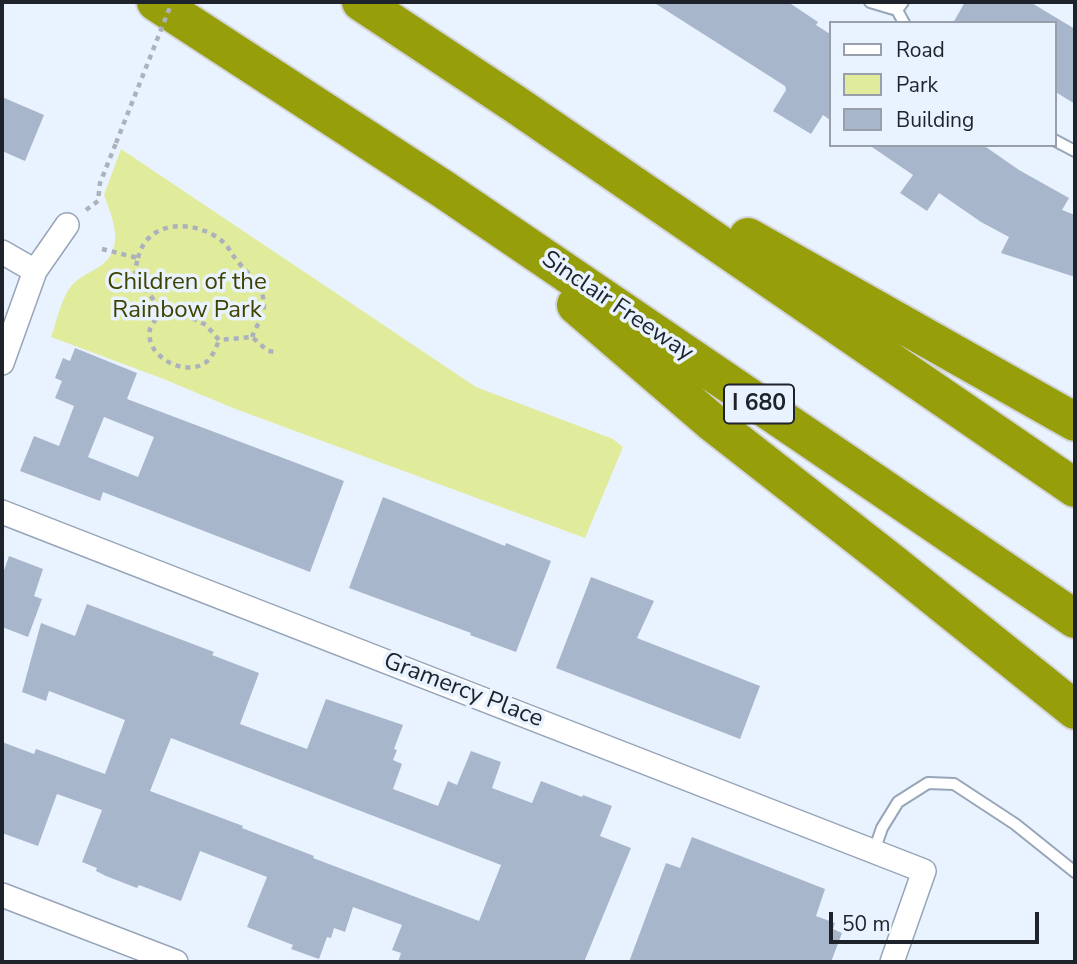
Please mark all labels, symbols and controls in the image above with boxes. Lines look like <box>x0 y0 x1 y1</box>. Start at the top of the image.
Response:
legend <box>828 21 1056 147</box>
text: Road <box>896 36 945 64</box>
text: Park <box>896 71 938 99</box>
text: Building <box>896 106 974 134</box>
street label: Sinclair Freeway <box>536 246 698 368</box>
park label: Children of the Rainbow Park <box>107 269 267 325</box>
road number: I 680 <box>724 384 794 424</box>
street label: Gramercy Place <box>379 647 547 735</box>
scale bar <box>832 898 1042 942</box>
text: 50 m <box>842 910 891 938</box>

